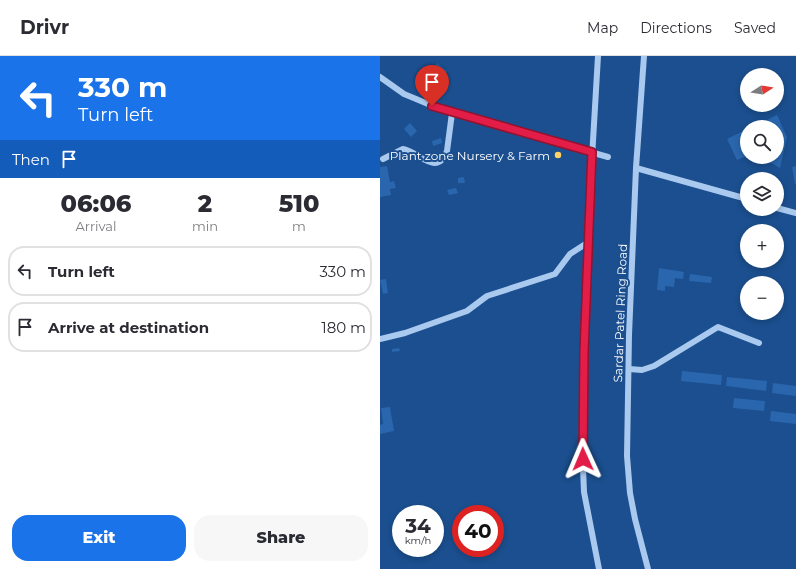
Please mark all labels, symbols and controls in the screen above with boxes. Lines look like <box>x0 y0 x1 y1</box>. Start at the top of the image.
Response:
text: Drivr <box>20 16 69 39</box>
text: Map <box>587 19 618 37</box>
text: Directions <box>640 19 712 37</box>
text: Saved <box>734 19 776 37</box>
pin <box>415 65 449 106</box>
north arrow <box>740 68 784 112</box>
map controls <box>740 68 784 320</box>
text: 330 m <box>78 70 167 104</box>
icon: arrive <box>421 71 443 93</box>
icon: left <box>12 72 64 124</box>
text: Turn left <box>78 104 153 126</box>
button: search <box>740 120 784 164</box>
icon: arrive <box>58 148 80 170</box>
place label: Plant zone Nursery & Farm <box>390 148 550 163</box>
text: Then <box>12 150 50 169</box>
marker: Plant zone Nursery & Farm <box>553 150 563 160</box>
button: layers <box>740 172 784 216</box>
text: 06:06 <box>61 189 131 218</box>
text: 2 <box>198 189 212 218</box>
text: 510 <box>279 189 319 218</box>
text: Arrival <box>75 218 117 234</box>
text: min <box>192 218 218 234</box>
text: m <box>292 218 306 234</box>
button: + <box>740 224 784 268</box>
street label: Sardar Patel Ring Road <box>610 243 630 383</box>
icon: left <box>14 260 36 282</box>
text: Turn left <box>48 262 115 281</box>
text: 330 m <box>319 262 366 281</box>
button: − <box>740 276 784 320</box>
icon: arrive <box>14 316 36 338</box>
text: Arrive at destination <box>48 318 209 337</box>
text: 180 m <box>321 318 366 337</box>
position arrow <box>562 438 604 480</box>
speed limit sign: 40 <box>452 505 504 557</box>
text: 34 <box>405 514 431 538</box>
button: Exit <box>12 515 186 561</box>
button: Share <box>194 515 368 561</box>
text: km/h <box>405 534 431 547</box>

